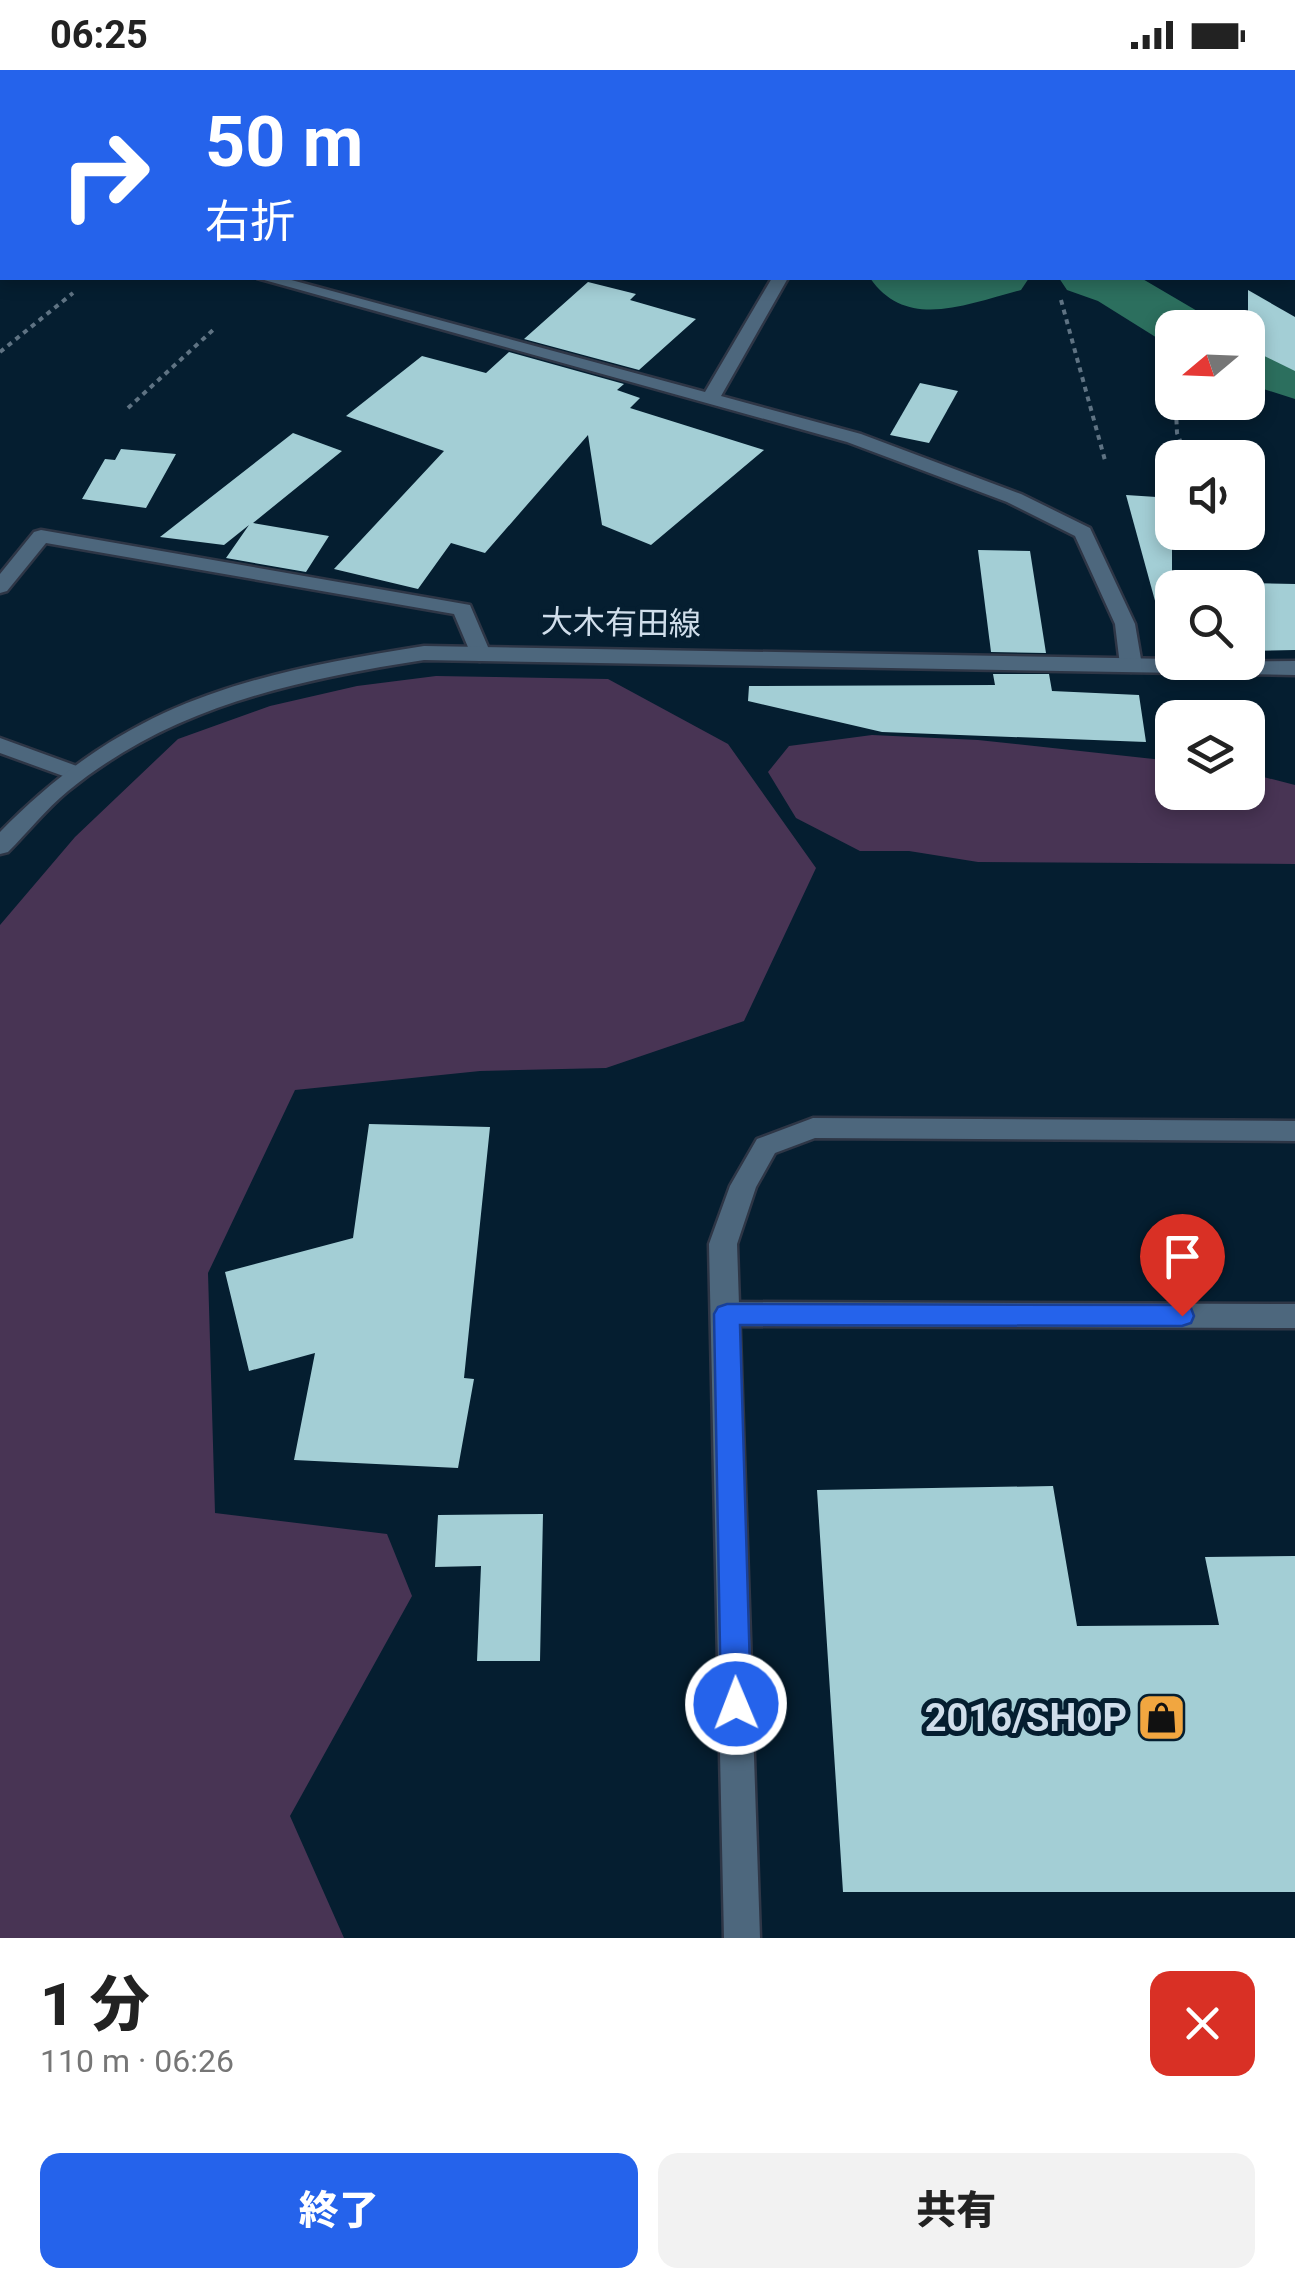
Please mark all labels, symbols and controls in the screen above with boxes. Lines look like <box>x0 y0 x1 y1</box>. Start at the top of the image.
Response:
text: 06:25 <box>50 13 148 57</box>
text: 50 m <box>205 101 363 183</box>
icon: right <box>40 110 170 240</box>
text: 右折 <box>205 195 295 248</box>
north arrow <box>1155 310 1265 420</box>
map controls <box>1155 310 1265 810</box>
button: sound <box>1155 440 1265 550</box>
button: search <box>1155 570 1265 680</box>
street label: 大木有田線 <box>541 603 701 643</box>
button: layers <box>1155 700 1265 810</box>
pin <box>1140 1214 1225 1317</box>
icon: arrive <box>1155 1229 1210 1284</box>
position arrow <box>684 1652 788 1756</box>
shop icon: 2016/SHOP <box>1136 1692 1188 1744</box>
place label: 2016/SHOP <box>925 1696 1127 1740</box>
text: 1 分 <box>40 1969 150 2040</box>
button: close <box>1150 1971 1255 2076</box>
text: 110 m · 06:26 <box>40 2042 234 2080</box>
button: 終了 <box>40 2153 638 2268</box>
button: 共有 <box>658 2153 1255 2268</box>

